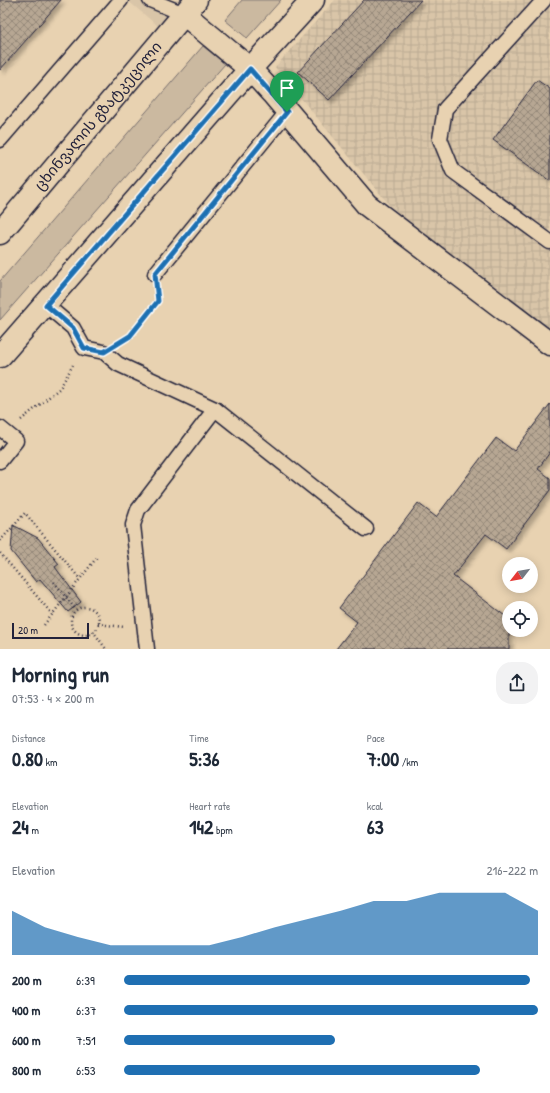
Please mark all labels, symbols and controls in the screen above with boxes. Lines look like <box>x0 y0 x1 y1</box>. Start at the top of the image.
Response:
street label: ცხინვალის გზატკეცილი <box>29 37 166 195</box>
pin <box>270 71 304 112</box>
icon: arrive <box>276 77 298 99</box>
north arrow <box>502 557 538 593</box>
map controls <box>502 557 538 637</box>
button: locate <box>502 601 538 637</box>
scale bar <box>12 621 89 640</box>
text: 20 m <box>18 623 38 637</box>
text: Morning run <box>12 659 109 689</box>
button: share <box>496 662 538 704</box>
text: 07:53 · 4 × 200 m <box>12 689 94 707</box>
text: Distance <box>12 731 46 745</box>
text: Time <box>189 731 209 745</box>
text: Pace <box>367 731 385 745</box>
text: 0.80 <box>12 745 43 772</box>
text: 5:36 <box>189 745 219 772</box>
text: 7:00 <box>367 745 399 772</box>
text: km <box>43 755 57 769</box>
text: /km <box>399 755 418 769</box>
text: Elevation <box>12 799 49 813</box>
text: Heart rate <box>189 799 230 813</box>
text: kcal <box>367 799 383 813</box>
text: 24 <box>12 813 29 840</box>
text: 142 <box>189 813 213 840</box>
text: 63 <box>367 813 384 840</box>
text: m <box>29 823 39 837</box>
text: bpm <box>213 823 233 837</box>
text: Elevation <box>12 861 55 879</box>
text: 216–222 m <box>486 861 538 879</box>
text: 200 m <box>12 971 42 989</box>
text: 6:39 <box>76 971 95 989</box>
text: 400 m <box>12 1001 40 1019</box>
text: 6:37 <box>76 1001 96 1019</box>
text: 600 m <box>12 1031 41 1049</box>
text: 7:51 <box>76 1031 96 1049</box>
text: 800 m <box>12 1061 41 1079</box>
text: 6:53 <box>76 1061 96 1079</box>

